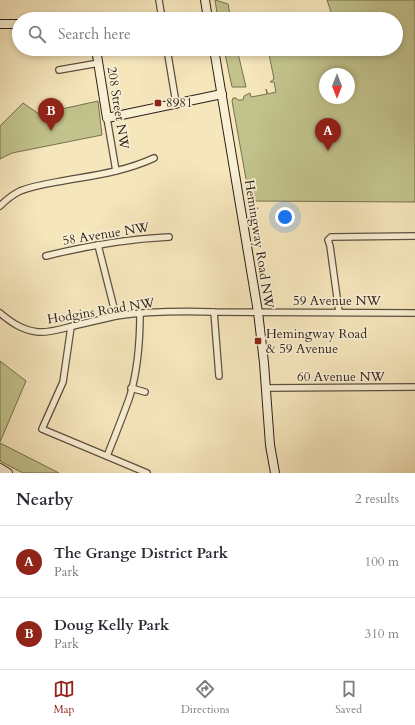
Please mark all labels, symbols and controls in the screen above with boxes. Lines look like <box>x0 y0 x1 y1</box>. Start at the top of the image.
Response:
search box <box>12 12 403 56</box>
icon: search <box>26 23 48 45</box>
text: Search here <box>58 24 131 44</box>
street label: 208 Street NW <box>103 65 134 151</box>
north arrow <box>319 68 355 104</box>
place label: 8981 <box>166 94 193 112</box>
pin: B <box>38 98 64 131</box>
marker: 8981 <box>153 98 163 108</box>
pin: A <box>315 118 341 151</box>
street label: Hemingway Road NW <box>240 178 278 310</box>
your location <box>275 207 295 227</box>
street label: 58 Avenue NW <box>61 218 151 250</box>
street label: 59 Avenue NW <box>293 292 382 310</box>
street label: Hodgins Road NW <box>46 294 157 328</box>
place label: Hemingway Road & 59 Avenue <box>266 325 367 358</box>
marker: Hemingway Road & 59 Avenue <box>253 336 263 346</box>
street label: 60 Avenue NW <box>297 368 386 386</box>
text: Nearby <box>16 488 73 511</box>
text: 2 results <box>355 490 399 508</box>
text: The Grange District Park <box>54 543 228 563</box>
text: A <box>24 553 34 571</box>
text: 100 m <box>365 553 399 571</box>
text: Park <box>54 563 79 581</box>
text: Doug Kelly Park <box>54 615 169 635</box>
text: B <box>24 625 34 643</box>
text: 310 m <box>365 625 399 643</box>
text: Park <box>54 635 79 653</box>
tab: Map <box>53 678 75 717</box>
tab: Directions <box>181 678 229 717</box>
tab: Saved <box>335 678 362 717</box>

